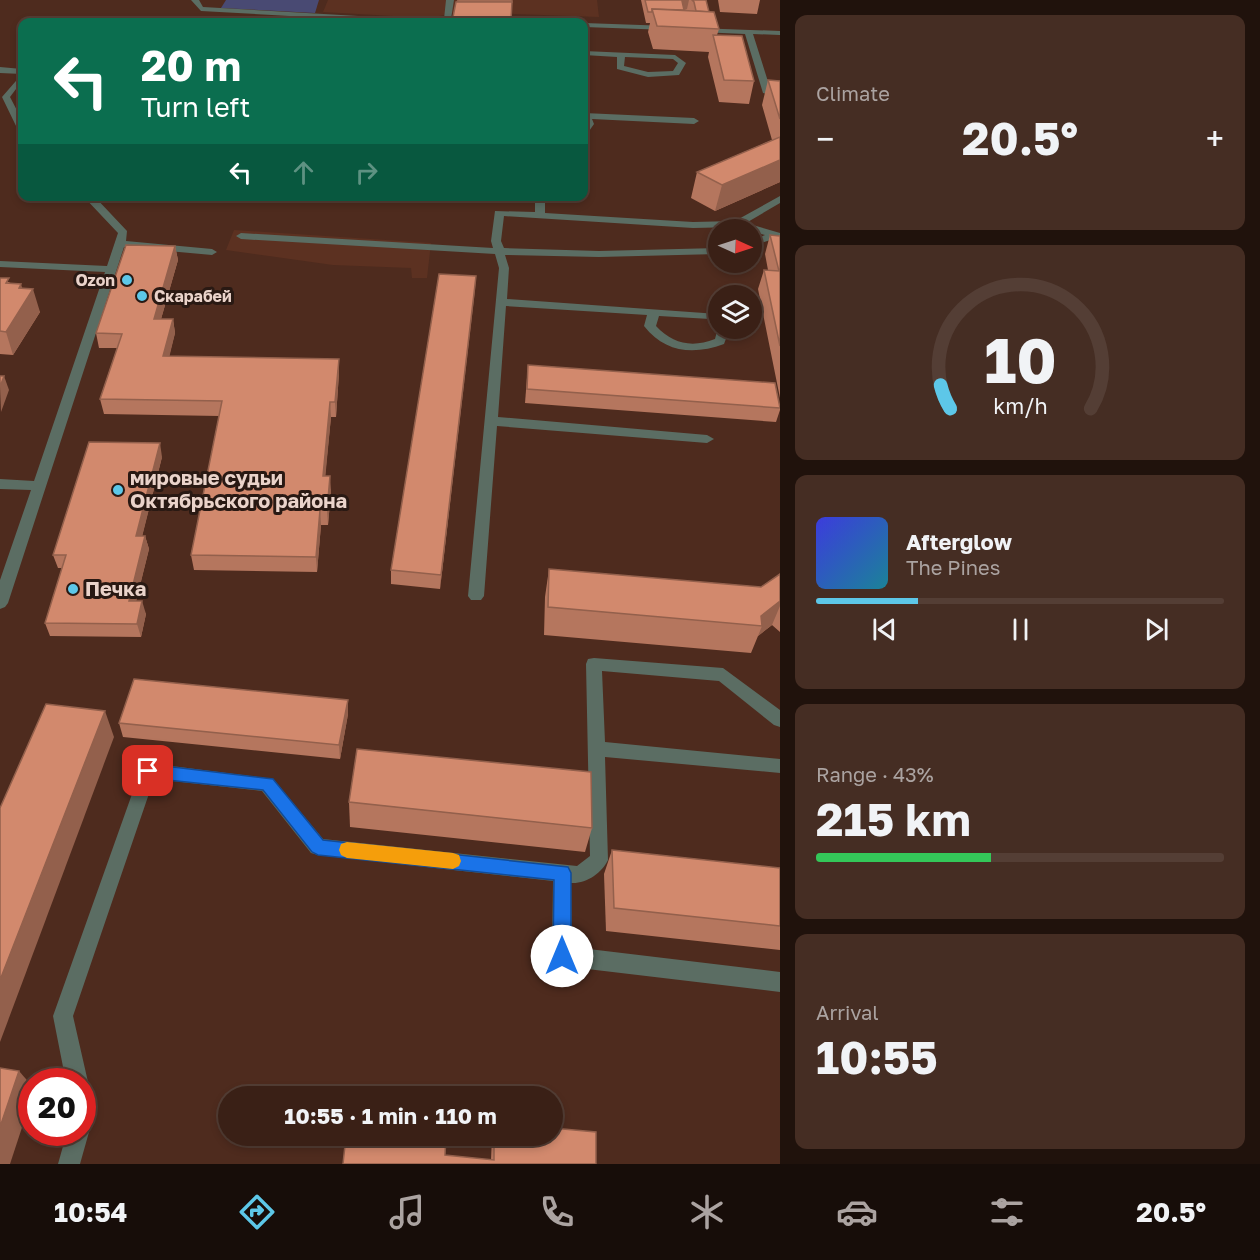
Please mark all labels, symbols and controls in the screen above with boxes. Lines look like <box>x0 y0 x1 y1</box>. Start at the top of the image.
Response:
text: 20 m <box>141 40 241 90</box>
icon: left <box>42 42 120 120</box>
text: Climate <box>816 81 890 105</box>
text: Turn left <box>141 91 250 123</box>
text: 20.5° <box>962 111 1078 165</box>
text: − <box>816 119 834 158</box>
text: + <box>1206 119 1224 158</box>
icon: left <box>224 156 257 189</box>
icon: ahead <box>287 156 320 189</box>
icon: right <box>350 156 383 189</box>
north arrow <box>708 219 762 273</box>
map controls <box>708 219 762 339</box>
place label: Ozon <box>75 270 115 290</box>
marker: Ozon <box>120 273 134 287</box>
button: layers <box>708 285 762 339</box>
place label: Скарабей <box>154 286 232 306</box>
marker: Скарабей <box>135 289 149 303</box>
text: 10 <box>984 322 1056 397</box>
text: km/h <box>993 394 1047 420</box>
place label: мировые судьи Октябрьского района <box>130 465 347 512</box>
marker: мировые судьи Октябрьского района <box>111 483 125 497</box>
text: Afterglow <box>906 528 1012 555</box>
text: The Pines <box>906 555 1000 579</box>
place label: Печка <box>85 576 146 600</box>
marker: Печка <box>66 582 80 596</box>
icon: previous <box>868 613 901 646</box>
icon: pause <box>1004 613 1037 646</box>
icon: next <box>1140 613 1173 646</box>
pin <box>122 745 173 796</box>
icon: arrive <box>131 754 164 787</box>
text: Range · 43% <box>816 762 934 786</box>
text: 215 km <box>816 792 971 846</box>
position arrow <box>530 924 594 988</box>
text: Arrival <box>816 1000 879 1024</box>
text: 10:55 <box>816 1030 938 1084</box>
speed limit sign: 20 <box>18 1068 96 1146</box>
text: 10:55 · 1 min · 110 m <box>284 1102 497 1129</box>
icon: directions <box>236 1191 278 1233</box>
icon: music <box>386 1191 428 1233</box>
icon: phone <box>536 1191 578 1233</box>
icon: climate <box>686 1191 728 1233</box>
icon: car <box>836 1191 878 1233</box>
icon: filters <box>986 1191 1028 1233</box>
text: 10:54 <box>54 1196 128 1228</box>
text: 20.5° <box>1136 1196 1206 1228</box>

